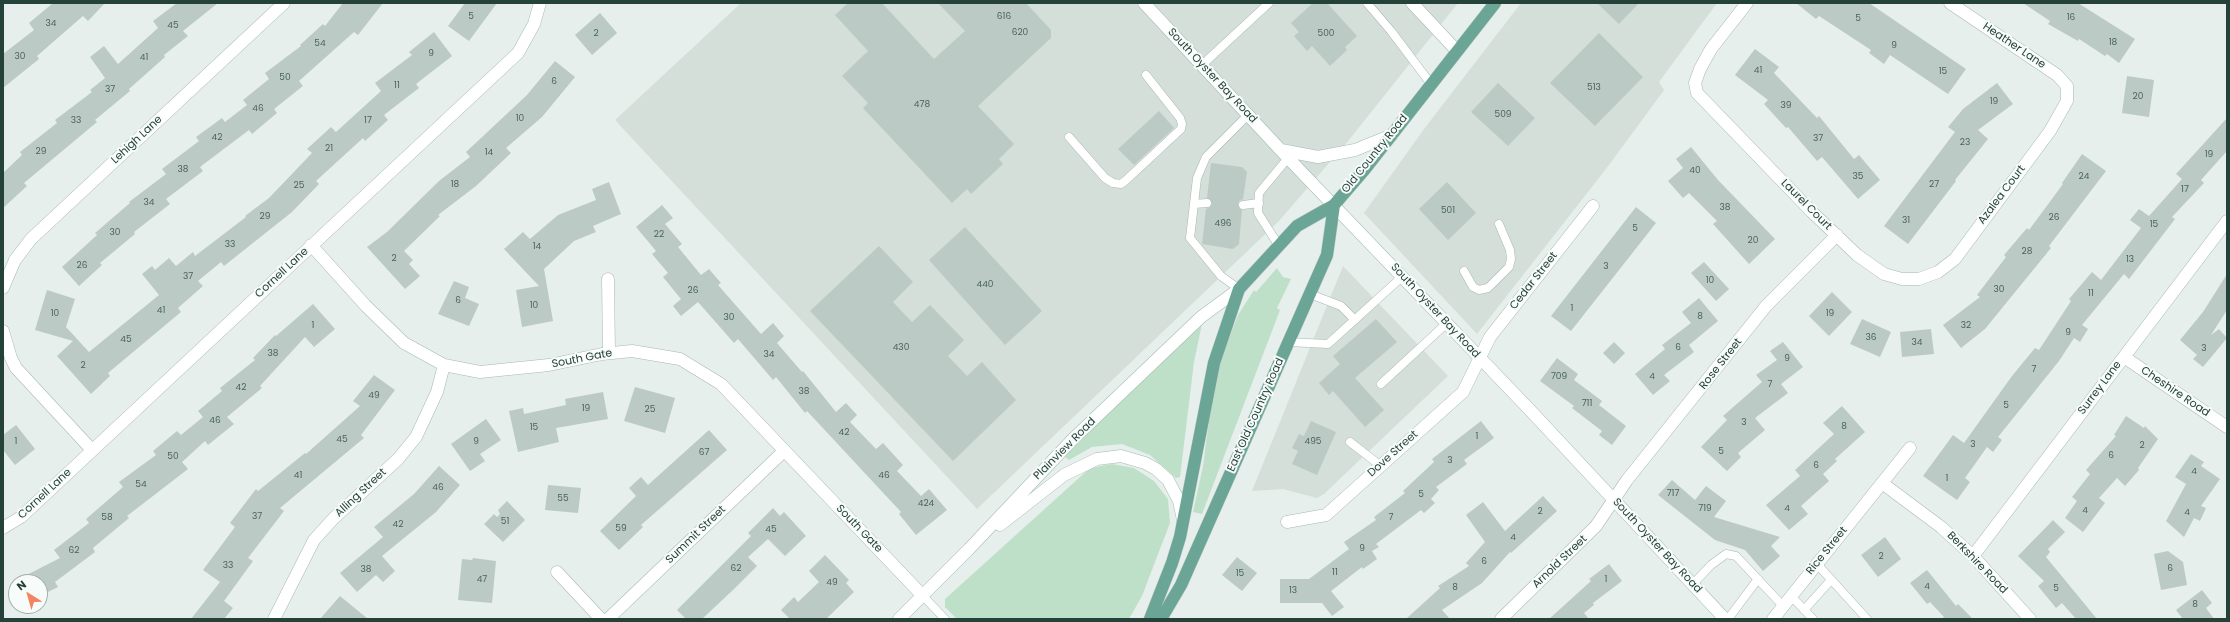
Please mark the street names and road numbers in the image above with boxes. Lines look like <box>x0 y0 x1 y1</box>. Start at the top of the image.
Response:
street label: Heather Lane <box>1980 20 2048 72</box>
street label: South Oyster Bay Road <box>1165 26 1259 126</box>
street label: Old Country Road <box>1339 112 1411 196</box>
street label: Lehigh Lane <box>109 113 165 167</box>
street label: Azalea Court <box>1976 163 2028 227</box>
street label: Laurel Court <box>1778 177 1834 233</box>
street label: Cornell Lane <box>253 245 311 301</box>
street label: Cedar Street <box>1507 250 1561 312</box>
street label: South Oyster Bay Road <box>1388 261 1482 361</box>
street label: Rose Street <box>1697 336 1745 392</box>
street label: South Gate <box>551 347 613 371</box>
street label: East Old Country Road <box>1225 356 1287 474</box>
street label: Surrey Lane <box>2076 359 2124 417</box>
street label: Cheshire Road <box>2138 364 2212 420</box>
street label: Plainview Road <box>1031 415 1099 483</box>
street label: Dove Street <box>1365 428 1421 480</box>
street label: Cornell Lane <box>16 466 74 522</box>
street label: Alling Street <box>333 466 389 520</box>
street label: South Oyster Bay Road <box>1610 496 1704 596</box>
street label: South Gate <box>833 502 885 556</box>
street label: Summit Street <box>663 503 729 567</box>
street label: Rice Street <box>1804 524 1850 578</box>
street label: Berkshire Road <box>1944 529 2010 597</box>
street label: Arnold Street <box>1530 533 1590 591</box>

